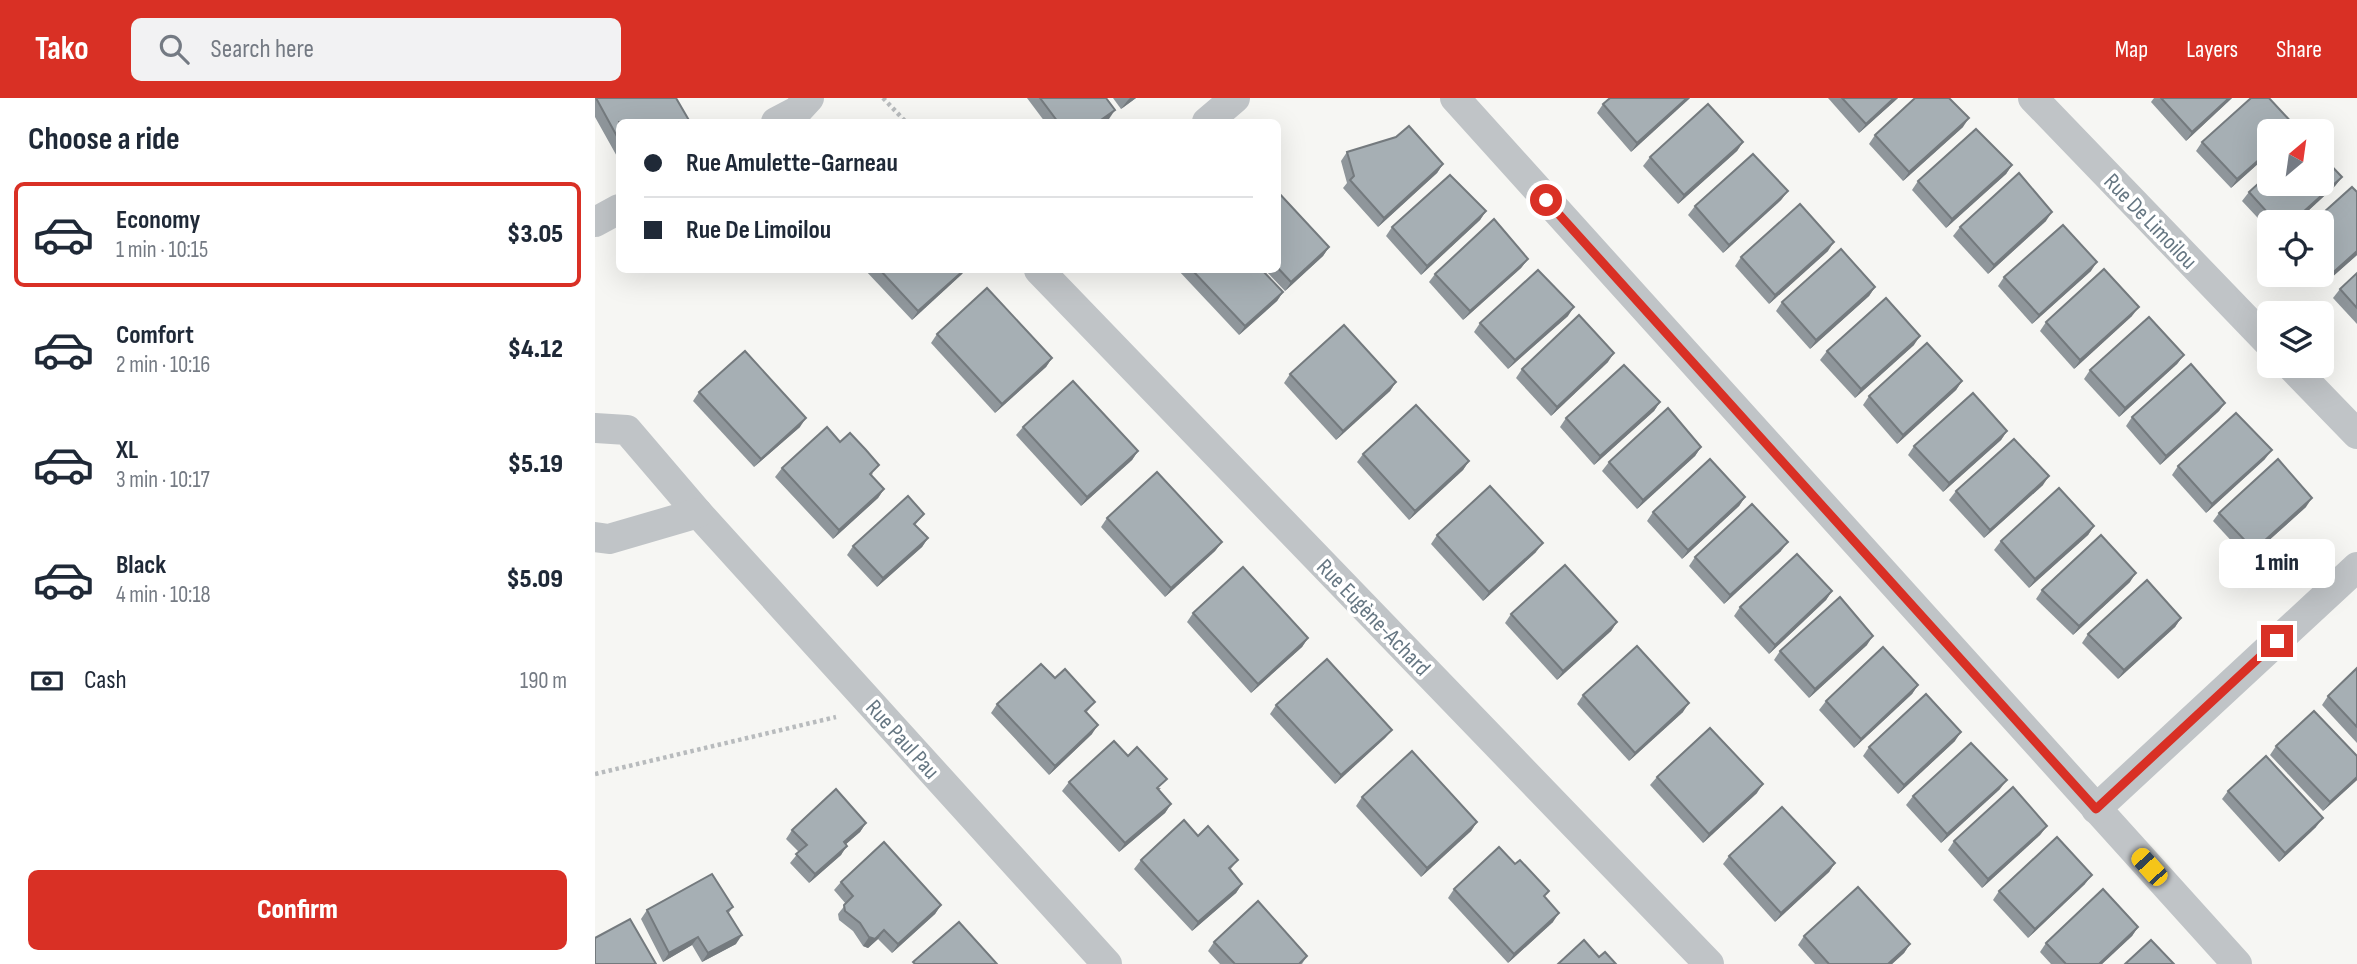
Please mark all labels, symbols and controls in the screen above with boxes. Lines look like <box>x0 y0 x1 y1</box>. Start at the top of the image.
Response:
search box <box>131 18 621 81</box>
text: Tako <box>35 29 89 69</box>
icon: search <box>155 30 193 68</box>
text: Search here <box>211 34 314 65</box>
text: Map <box>2115 35 2148 64</box>
text: Layers <box>2186 35 2238 64</box>
text: Share <box>2276 35 2322 64</box>
north arrow <box>2257 119 2335 196</box>
map controls <box>2257 119 2334 378</box>
text: Choose a ride <box>28 120 180 159</box>
text: Rue Amulette-Garneau <box>686 148 898 179</box>
street label: Rue De Limoilou <box>2098 168 2203 275</box>
route start <box>1530 184 1562 216</box>
icon: car <box>32 203 95 266</box>
text: Economy <box>116 205 200 236</box>
button: locate <box>2257 210 2334 287</box>
text: Rue De Limoilou <box>686 215 831 246</box>
text: $3.05 <box>507 219 563 250</box>
text: 1 min · 10:15 <box>116 236 208 264</box>
button: layers <box>2257 301 2334 378</box>
icon: car <box>32 318 95 381</box>
text: Comfort <box>116 320 194 351</box>
text: $4.12 <box>508 334 563 365</box>
text: 2 min · 10:16 <box>116 351 210 379</box>
icon: car <box>32 433 95 496</box>
text: XL <box>116 435 138 466</box>
text: $5.19 <box>508 449 563 480</box>
text: 3 min · 10:17 <box>116 466 210 494</box>
callout: 1 min <box>2219 540 2335 588</box>
icon: car <box>32 548 95 611</box>
text: 1 min <box>2255 549 2299 577</box>
text: Black <box>116 550 166 581</box>
street label: Rue Eugène-Achard <box>1311 553 1436 682</box>
text: $5.09 <box>506 564 563 595</box>
text: 4 min · 10:18 <box>116 581 211 609</box>
route end <box>2261 625 2293 657</box>
icon: cash <box>28 662 66 700</box>
text: Cash <box>84 665 127 696</box>
text: 190 m <box>520 667 567 695</box>
street label: Rue Paul Pau <box>859 694 945 785</box>
car <box>2128 844 2171 890</box>
button: Confirm <box>28 870 567 950</box>

